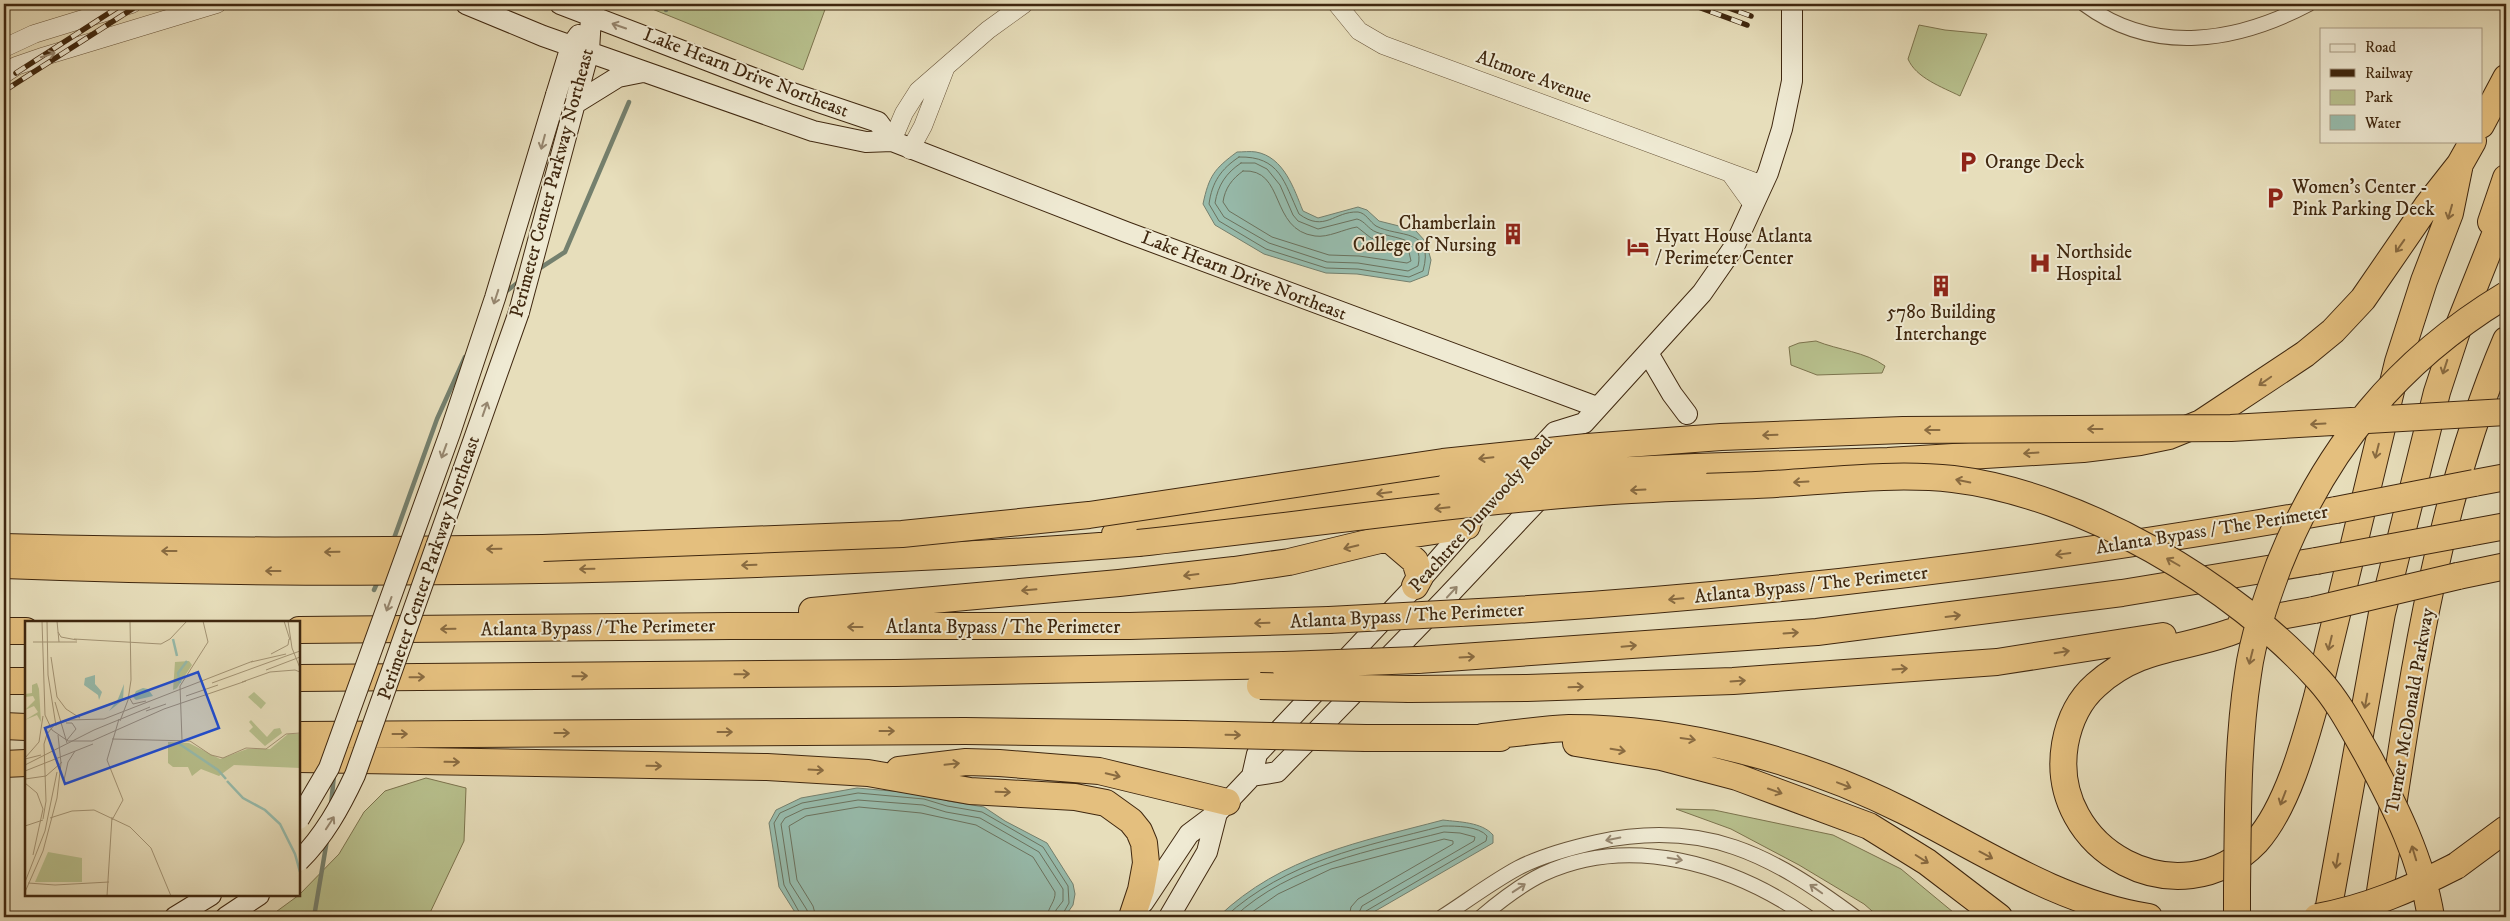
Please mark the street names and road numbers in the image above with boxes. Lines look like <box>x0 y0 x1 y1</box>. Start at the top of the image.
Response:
street label: Lake Hearn Drive Northeast <box>640 23 852 123</box>
street label: Perimeter Center Parkway Northeast <box>505 46 599 320</box>
street label: Altmore Avenue <box>1473 46 1595 109</box>
street label: Lake Hearn Drive Northeast <box>1138 226 1350 326</box>
street label: Peachtree Dunwoody Road <box>1404 430 1558 597</box>
street label: Perimeter Center Parkway Northeast <box>373 433 485 703</box>
street label: Atlanta Bypass / The Perimeter <box>2094 500 2330 560</box>
street label: Atlanta Bypass / The Perimeter <box>1693 561 1929 609</box>
street label: Atlanta Bypass / The Perimeter <box>1289 598 1525 634</box>
street label: Turner McDonald Parkway <box>2381 605 2440 816</box>
street label: Atlanta Bypass / The Perimeter <box>481 614 715 642</box>
street label: Atlanta Bypass / The Perimeter <box>886 616 1120 639</box>

